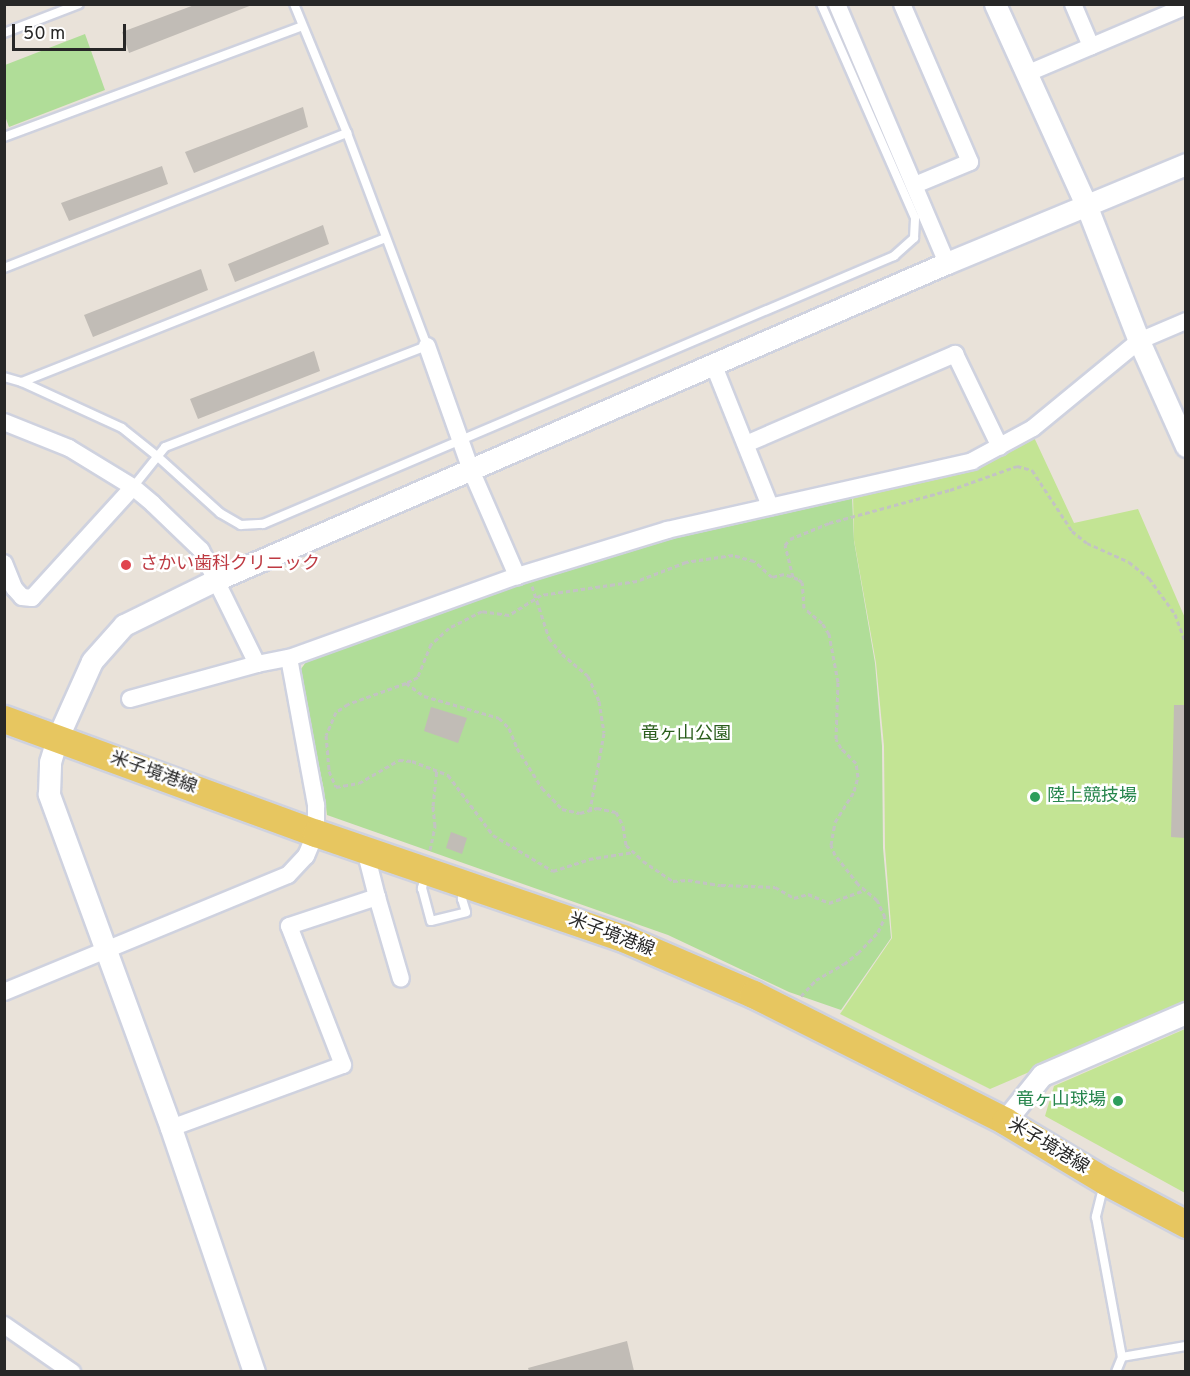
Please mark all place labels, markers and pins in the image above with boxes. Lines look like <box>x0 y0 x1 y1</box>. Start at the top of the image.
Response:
place label: さかい歯科クリニック <box>140 554 320 576</box>
marker: さかい歯科クリニック <box>117 556 135 574</box>
place label: 陸上競技場 <box>1047 786 1137 808</box>
marker: 陸上競技場 <box>1028 790 1042 804</box>
place label: 竜ヶ山球場 <box>1016 1090 1106 1112</box>
marker: 竜ヶ山球場 <box>1111 1094 1125 1108</box>

